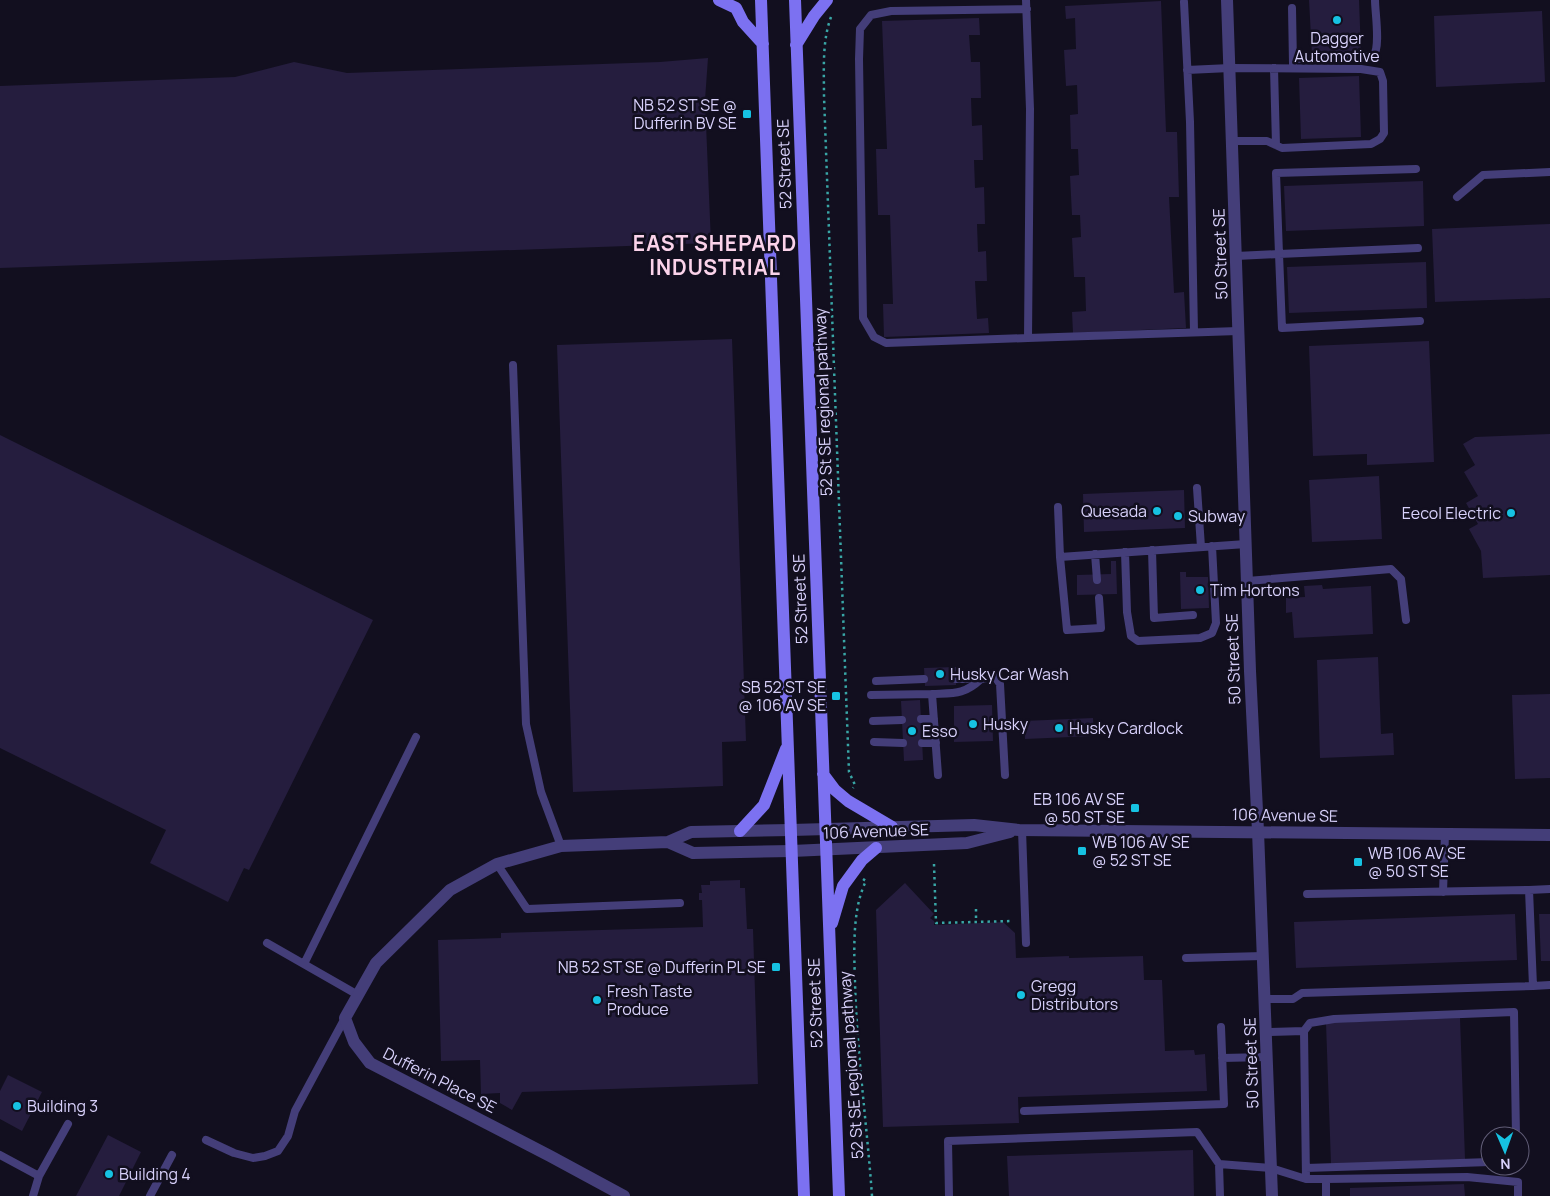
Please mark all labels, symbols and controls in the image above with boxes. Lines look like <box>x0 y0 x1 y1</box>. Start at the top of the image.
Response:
marker: Dagger Automotive <box>1331 14 1343 26</box>
place label: Dagger Automotive <box>1294 27 1380 67</box>
place label: NB 52 ST SE @ Dufferin BV SE <box>633 94 737 134</box>
marker: NB 52 ST SE @ Dufferin BV SE <box>741 108 753 120</box>
street label: 52 Street SE <box>771 118 797 210</box>
street label: 50 Street SE <box>1207 208 1233 300</box>
district label: EAST SHEPARD INDUSTRIAL <box>633 229 797 281</box>
street label: 52 St SE regional pathway <box>809 307 837 497</box>
place label: Quesada <box>1081 500 1147 522</box>
place label: Eecol Electric <box>1402 502 1501 524</box>
marker: Quesada <box>1151 505 1163 517</box>
place label: Subway <box>1188 505 1246 527</box>
marker: Eecol Electric <box>1505 507 1517 519</box>
marker: Subway <box>1172 510 1184 522</box>
street label: 52 Street SE <box>787 553 813 645</box>
place label: Tim Hortons <box>1210 579 1300 601</box>
marker: Tim Hortons <box>1194 584 1206 596</box>
street label: 50 Street SE <box>1220 613 1246 705</box>
place label: Husky Car Wash <box>950 663 1069 685</box>
marker: Husky Car Wash <box>934 668 946 680</box>
place label: SB 52 ST SE @ 106 AV SE <box>738 676 826 716</box>
marker: SB 52 ST SE @ 106 AV SE <box>830 690 842 702</box>
place label: Husky <box>983 713 1029 735</box>
place label: Husky Cardlock <box>1069 717 1184 739</box>
marker: Husky <box>967 718 979 730</box>
place label: Esso <box>922 720 957 742</box>
marker: Husky Cardlock <box>1053 722 1065 734</box>
marker: Esso <box>906 725 918 737</box>
place label: EB 106 AV SE @ 50 ST SE <box>1033 788 1125 828</box>
marker: EB 106 AV SE @ 50 ST SE <box>1129 802 1141 814</box>
street label: 106 Avenue SE <box>1232 803 1338 827</box>
street label: 106 Avenue SE <box>823 818 929 844</box>
place label: WB 106 AV SE @ 52 ST SE <box>1092 831 1190 871</box>
place label: WB 106 AV SE @ 50 ST SE <box>1368 842 1466 882</box>
marker: WB 106 AV SE @ 52 ST SE <box>1076 845 1088 857</box>
marker: WB 106 AV SE @ 50 ST SE <box>1352 856 1364 868</box>
place label: NB 52 ST SE @ Dufferin PL SE <box>558 956 766 978</box>
street label: 52 Street SE <box>802 957 828 1049</box>
marker: NB 52 ST SE @ Dufferin PL SE <box>770 961 782 973</box>
street label: 52 St SE regional pathway <box>833 970 869 1160</box>
place label: Gregg Distributors <box>1031 975 1118 1015</box>
place label: Fresh Taste Produce <box>607 980 692 1020</box>
marker: Gregg Distributors <box>1015 989 1027 1001</box>
marker: Fresh Taste Produce <box>591 994 603 1006</box>
street label: 50 Street SE <box>1238 1017 1264 1109</box>
street label: Dufferin Place SE <box>380 1042 500 1118</box>
place label: Building 3 <box>27 1095 98 1117</box>
marker: Building 3 <box>11 1100 23 1112</box>
north arrow <box>1480 1126 1530 1176</box>
text: N <box>1500 1155 1511 1174</box>
place label: Building 4 <box>119 1163 191 1185</box>
marker: Building 4 <box>103 1168 115 1180</box>

